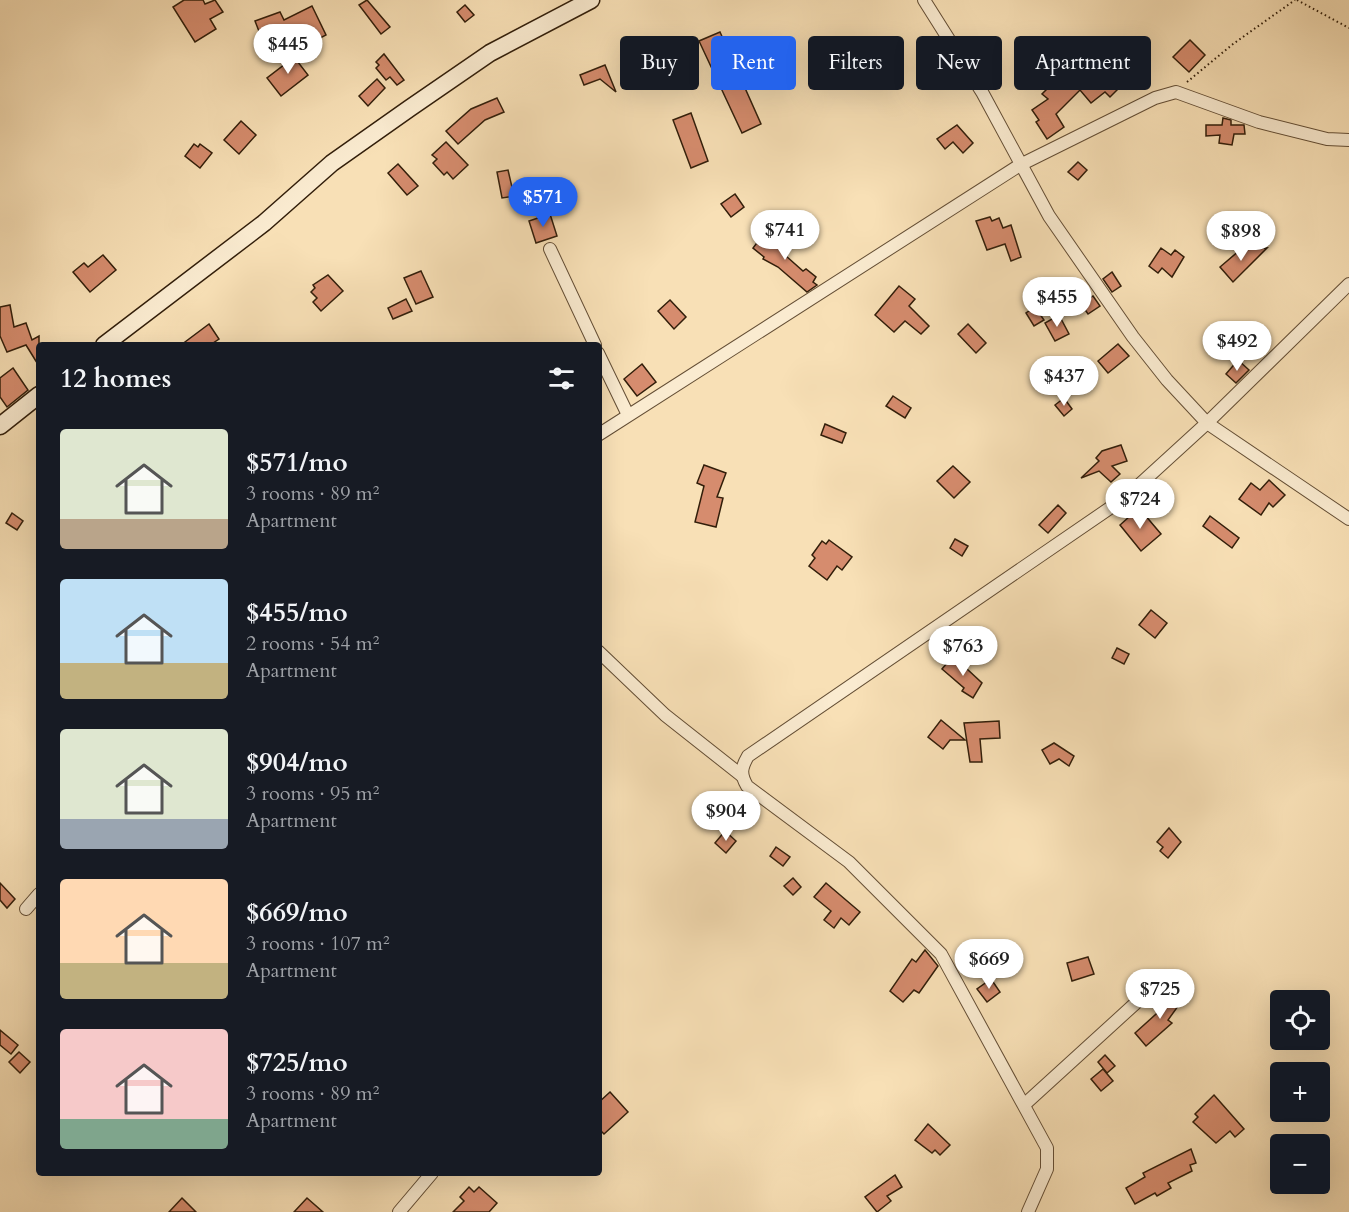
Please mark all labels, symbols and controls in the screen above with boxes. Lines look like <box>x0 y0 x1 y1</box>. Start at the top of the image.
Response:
pin: $445 <box>252 24 324 75</box>
text: $445 <box>268 30 308 57</box>
chip: Buy <box>620 36 699 90</box>
chip: Rent <box>711 36 796 90</box>
chip: Filters <box>808 36 904 90</box>
chip: New <box>916 36 1002 90</box>
chip: Apartment <box>1014 36 1151 90</box>
pin: $571 <box>507 177 579 228</box>
text: $571 <box>523 183 563 210</box>
pin: $741 <box>749 210 821 261</box>
pin: $898 <box>1205 211 1277 262</box>
text: $741 <box>765 216 805 243</box>
text: $898 <box>1221 217 1261 244</box>
pin: $455 <box>1021 277 1093 328</box>
text: $455 <box>1037 283 1077 310</box>
pin: $492 <box>1201 321 1273 372</box>
text: $492 <box>1217 327 1257 354</box>
pin: $437 <box>1028 356 1100 407</box>
text: 12 homes <box>60 361 171 396</box>
icon: filters <box>545 362 578 395</box>
text: $437 <box>1044 362 1084 389</box>
text: $571/mo <box>246 445 348 480</box>
icon: home <box>108 453 180 525</box>
pin: $724 <box>1104 479 1176 530</box>
text: 3 rooms · 89 m² <box>246 480 379 507</box>
text: $724 <box>1120 485 1160 512</box>
text: Apartment <box>246 507 337 534</box>
text: $455/mo <box>246 595 348 630</box>
icon: home <box>108 603 180 675</box>
pin: $763 <box>927 626 999 677</box>
text: 2 rooms · 54 m² <box>246 630 379 657</box>
text: $763 <box>943 632 983 659</box>
text: Apartment <box>246 657 337 684</box>
text: $904/mo <box>246 745 348 780</box>
icon: home <box>108 753 180 825</box>
text: 3 rooms · 95 m² <box>246 780 379 807</box>
pin: $904 <box>690 791 762 842</box>
text: $904 <box>706 797 746 824</box>
text: Apartment <box>246 807 337 834</box>
text: $669/mo <box>246 895 348 930</box>
icon: home <box>108 903 180 975</box>
text: 3 rooms · 107 m² <box>246 930 390 957</box>
pin: $669 <box>953 939 1025 990</box>
text: $669 <box>969 945 1009 972</box>
text: Apartment <box>246 957 337 984</box>
pin: $725 <box>1124 969 1196 1020</box>
text: $725 <box>1140 975 1180 1002</box>
map controls <box>1270 990 1330 1194</box>
button: locate <box>1270 990 1330 1050</box>
text: $725/mo <box>246 1045 348 1080</box>
icon: home <box>108 1053 180 1125</box>
button: + <box>1270 1062 1330 1122</box>
text: 3 rooms · 89 m² <box>246 1080 379 1107</box>
text: Apartment <box>246 1107 337 1134</box>
button: − <box>1270 1134 1330 1194</box>

